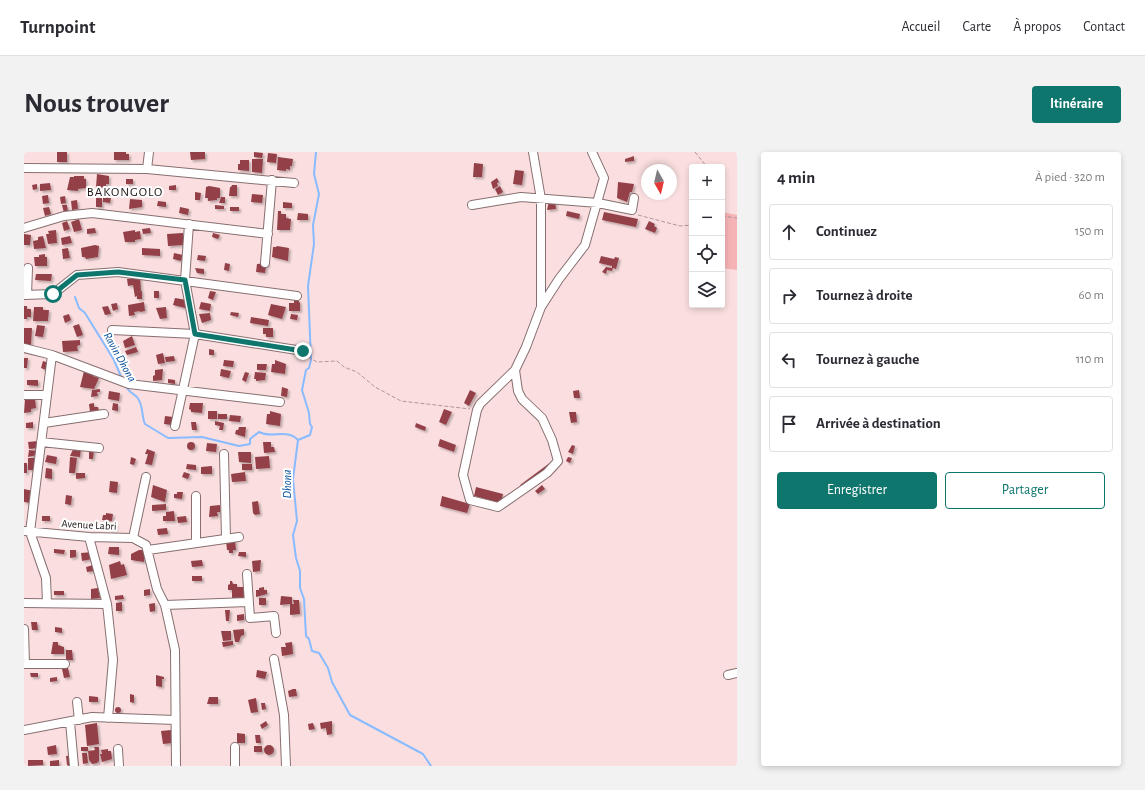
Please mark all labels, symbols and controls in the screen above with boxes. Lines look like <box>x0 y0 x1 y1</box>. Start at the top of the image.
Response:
text: Turnpoint <box>20 18 95 37</box>
text: Accueil <box>901 20 940 34</box>
text: Carte <box>962 20 991 34</box>
text: À propos <box>1013 20 1061 34</box>
text: Contact <box>1083 20 1125 34</box>
button: Itinéraire <box>1032 86 1121 123</box>
text: Nous trouver <box>24 90 169 118</box>
north arrow <box>641 164 677 200</box>
map controls <box>689 164 725 308</box>
button: + <box>689 164 725 200</box>
text: 4 min <box>777 169 815 186</box>
text: À pied · 320 m <box>1035 171 1105 184</box>
district label: BAKONGOLO <box>87 186 163 199</box>
button: − <box>689 200 725 236</box>
icon: ahead <box>778 221 800 243</box>
text: Continuez <box>816 224 877 239</box>
text: 150 m <box>1075 225 1104 238</box>
button: locate <box>689 236 725 272</box>
button: layers <box>689 272 725 308</box>
route start <box>44 285 62 303</box>
icon: right <box>778 285 800 307</box>
text: Tournez à droite <box>816 288 913 303</box>
text: 60 m <box>1078 289 1104 302</box>
water label: Ravin Dhona <box>101 330 139 384</box>
route end <box>294 342 312 360</box>
icon: left <box>778 349 800 371</box>
text: Tournez à gauche <box>816 352 919 367</box>
text: 110 m <box>1076 353 1104 366</box>
icon: arrive <box>778 413 800 435</box>
text: Arrivée à destination <box>816 416 941 431</box>
water label: Dhona <box>281 470 293 498</box>
button: Enregistrer <box>777 472 937 509</box>
button: Partager <box>945 472 1105 509</box>
street label: Avenue Labri <box>61 518 117 532</box>

